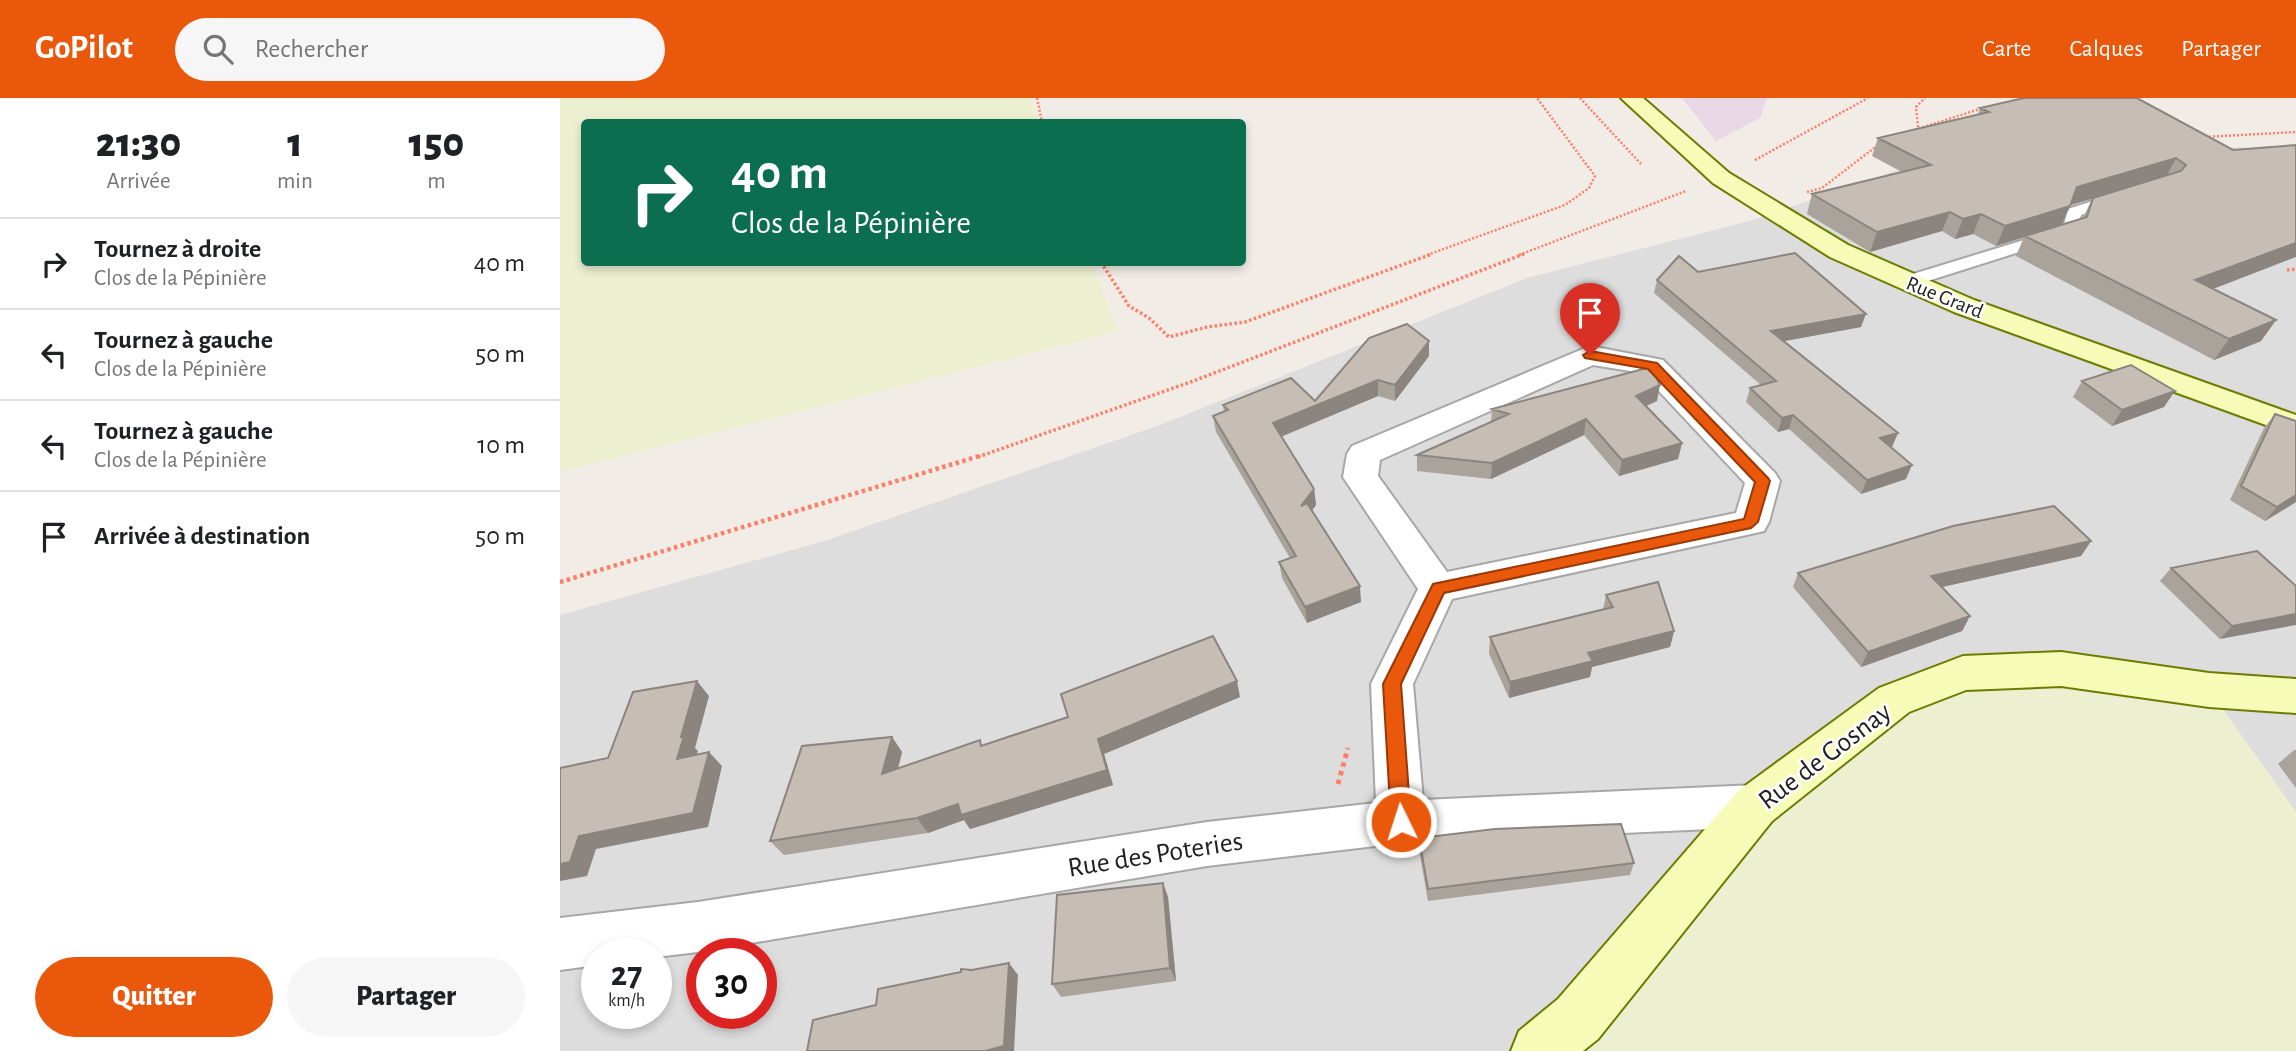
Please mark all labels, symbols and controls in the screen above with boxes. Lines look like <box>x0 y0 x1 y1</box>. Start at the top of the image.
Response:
search box <box>175 18 665 81</box>
icon: search <box>199 30 237 68</box>
text: GoPilot <box>35 32 133 65</box>
text: Rechercher <box>255 36 368 62</box>
text: Carte <box>1982 37 2031 61</box>
text: Calques <box>2069 37 2143 61</box>
text: Partager <box>2181 37 2261 61</box>
text: 21:30 <box>96 122 181 164</box>
text: 1 <box>287 122 303 164</box>
text: 150 <box>409 122 464 164</box>
icon: right <box>616 147 707 238</box>
text: 40 m <box>731 149 828 198</box>
text: Arrivée <box>106 170 171 193</box>
text: min <box>277 170 313 193</box>
text: m <box>427 170 446 193</box>
text: Clos de la Pépinière <box>731 207 971 239</box>
text: Tournez à droite <box>94 236 261 262</box>
icon: right <box>35 245 73 283</box>
text: 40 m <box>474 250 525 276</box>
text: Clos de la Pépinière <box>94 267 267 290</box>
street label: Rue Grard <box>1903 273 1986 322</box>
pin <box>1560 283 1620 355</box>
icon: arrive <box>1571 294 1609 332</box>
text: Tournez à gauche <box>94 327 273 353</box>
icon: left <box>35 336 73 374</box>
text: 50 m <box>475 341 525 367</box>
text: Clos de la Pépinière <box>94 358 267 381</box>
text: Tournez à gauche <box>94 418 273 444</box>
icon: left <box>35 427 73 465</box>
text: 10 m <box>477 432 525 458</box>
text: Clos de la Pépinière <box>94 449 267 472</box>
icon: arrive <box>35 518 73 556</box>
text: Arrivée à destination <box>94 523 310 549</box>
text: 50 m <box>475 523 525 549</box>
street label: Rue de Gosnay <box>1754 698 1897 815</box>
position arrow <box>1364 785 1438 859</box>
street label: Rue des Poteries <box>1066 827 1245 883</box>
speed limit sign: 30 <box>686 938 777 1029</box>
button: Quitter <box>35 957 273 1037</box>
button: Partager <box>287 957 525 1037</box>
text: 27 <box>611 957 642 992</box>
text: km/h <box>608 992 645 1010</box>

